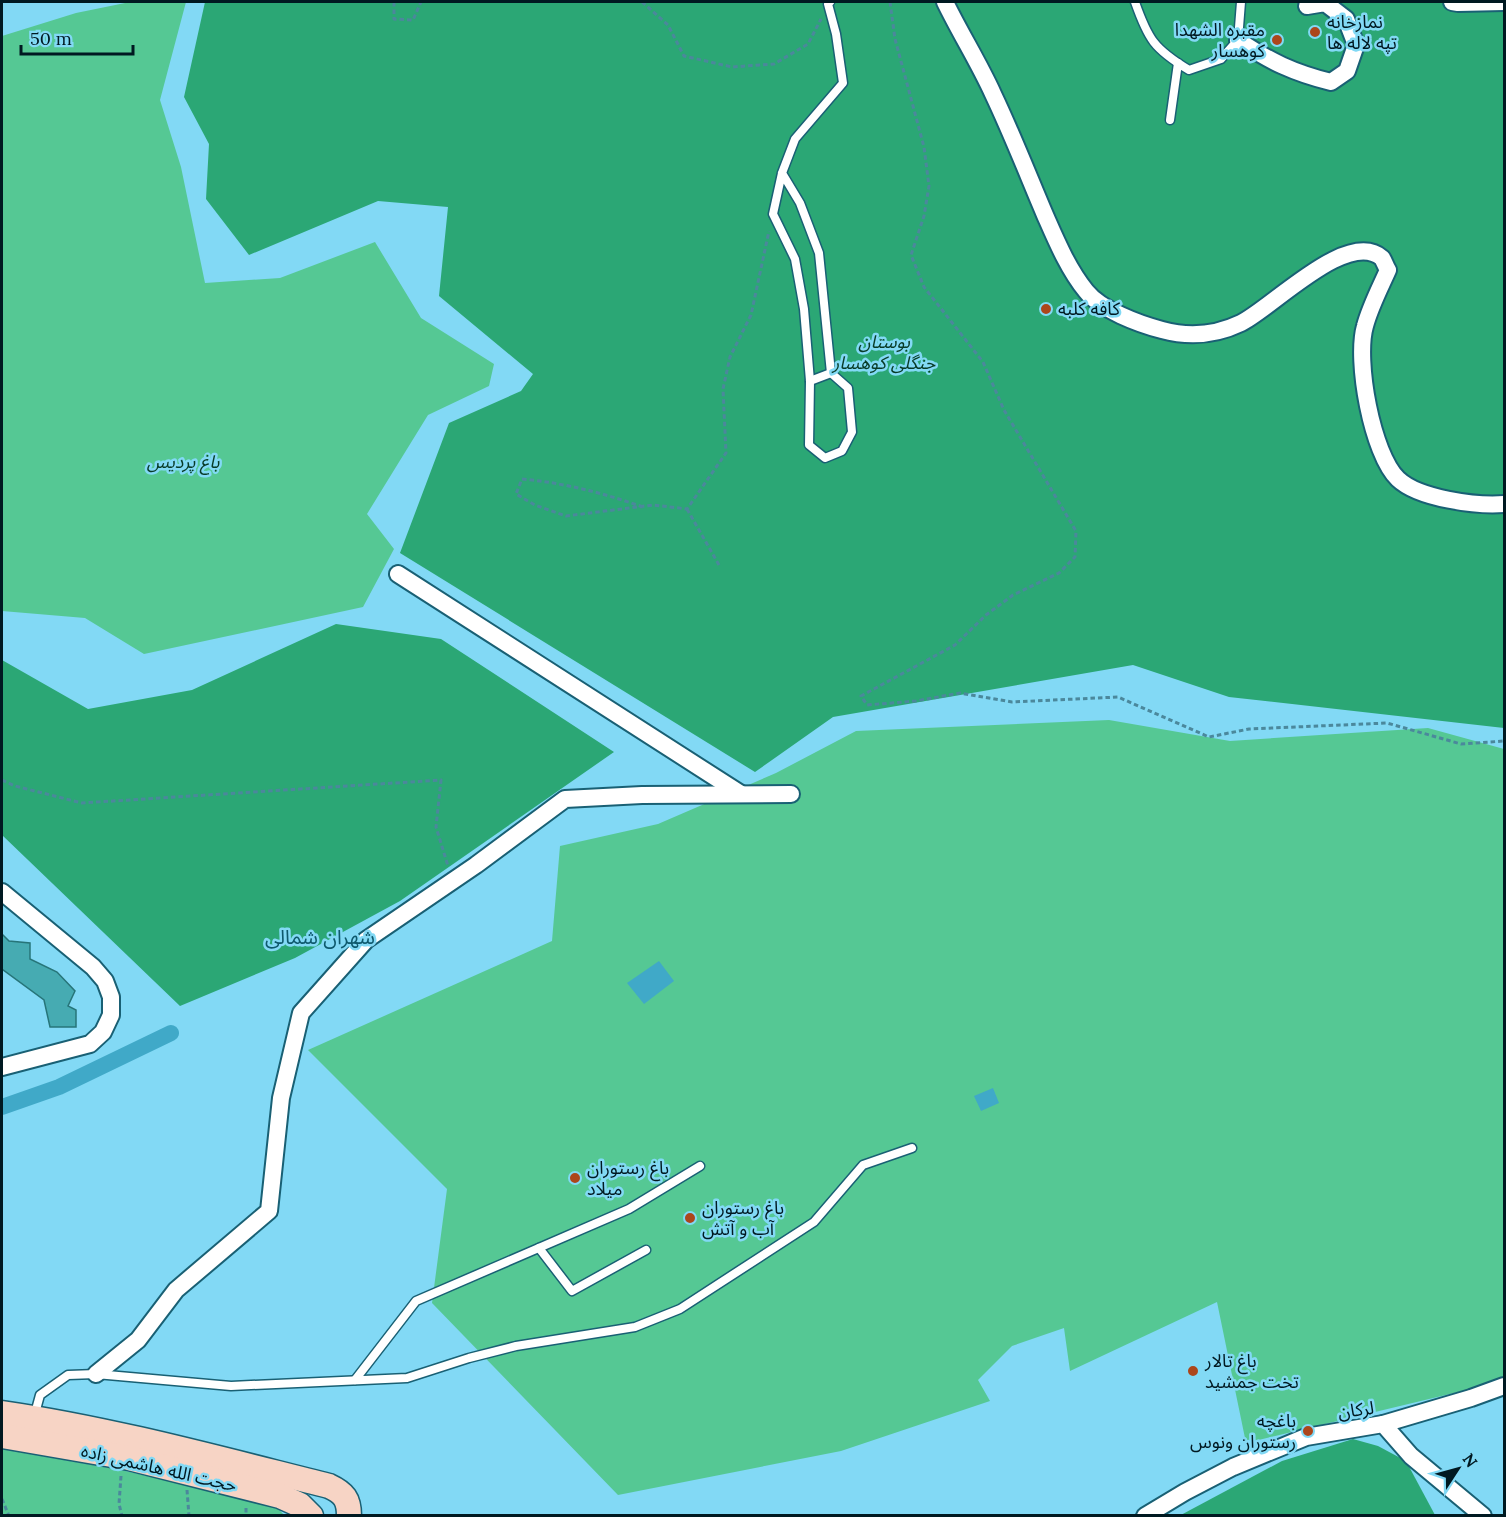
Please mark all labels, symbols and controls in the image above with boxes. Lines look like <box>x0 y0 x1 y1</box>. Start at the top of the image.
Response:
place label: نمازخانه تپه لاله ها <box>1327 10 1397 54</box>
scale bar <box>21 18 134 56</box>
place label: مقبره الشهدا کوهسار <box>1175 18 1266 62</box>
marker: نمازخانه تپه لاله ها <box>1308 25 1322 39</box>
text: 50 m <box>30 27 72 50</box>
marker: مقبره الشهدا کوهسار <box>1270 33 1284 47</box>
place label: کافه کلبه <box>1058 297 1121 320</box>
marker: کافه کلبه <box>1039 302 1053 316</box>
park label: بوستان جنگلی کوهسار <box>831 330 936 374</box>
park label: باغ پردیس <box>147 450 220 476</box>
district label: شهران شمالی <box>265 924 375 949</box>
place label: باغ رستوران میلاد <box>587 1156 669 1200</box>
marker: باغ رستوران میلاد <box>568 1171 582 1185</box>
place label: باغ رستوران آب و آتش <box>702 1196 784 1240</box>
marker: باغ رستوران آب و آتش <box>683 1211 697 1225</box>
place label: باغ تالار تخت جمشید <box>1204 1349 1299 1393</box>
marker: باغ تالار تخت جمشید <box>1186 1364 1200 1378</box>
street label: لرکان <box>1337 1396 1375 1423</box>
place label: باغچه رستوران ونوس <box>1190 1409 1296 1453</box>
marker: باغچه رستوران ونوس <box>1301 1424 1315 1438</box>
street label: حجت الله هاشمی زاده <box>79 1438 239 1497</box>
north arrow <box>1428 1439 1488 1499</box>
text: N <box>1458 1449 1482 1471</box>

